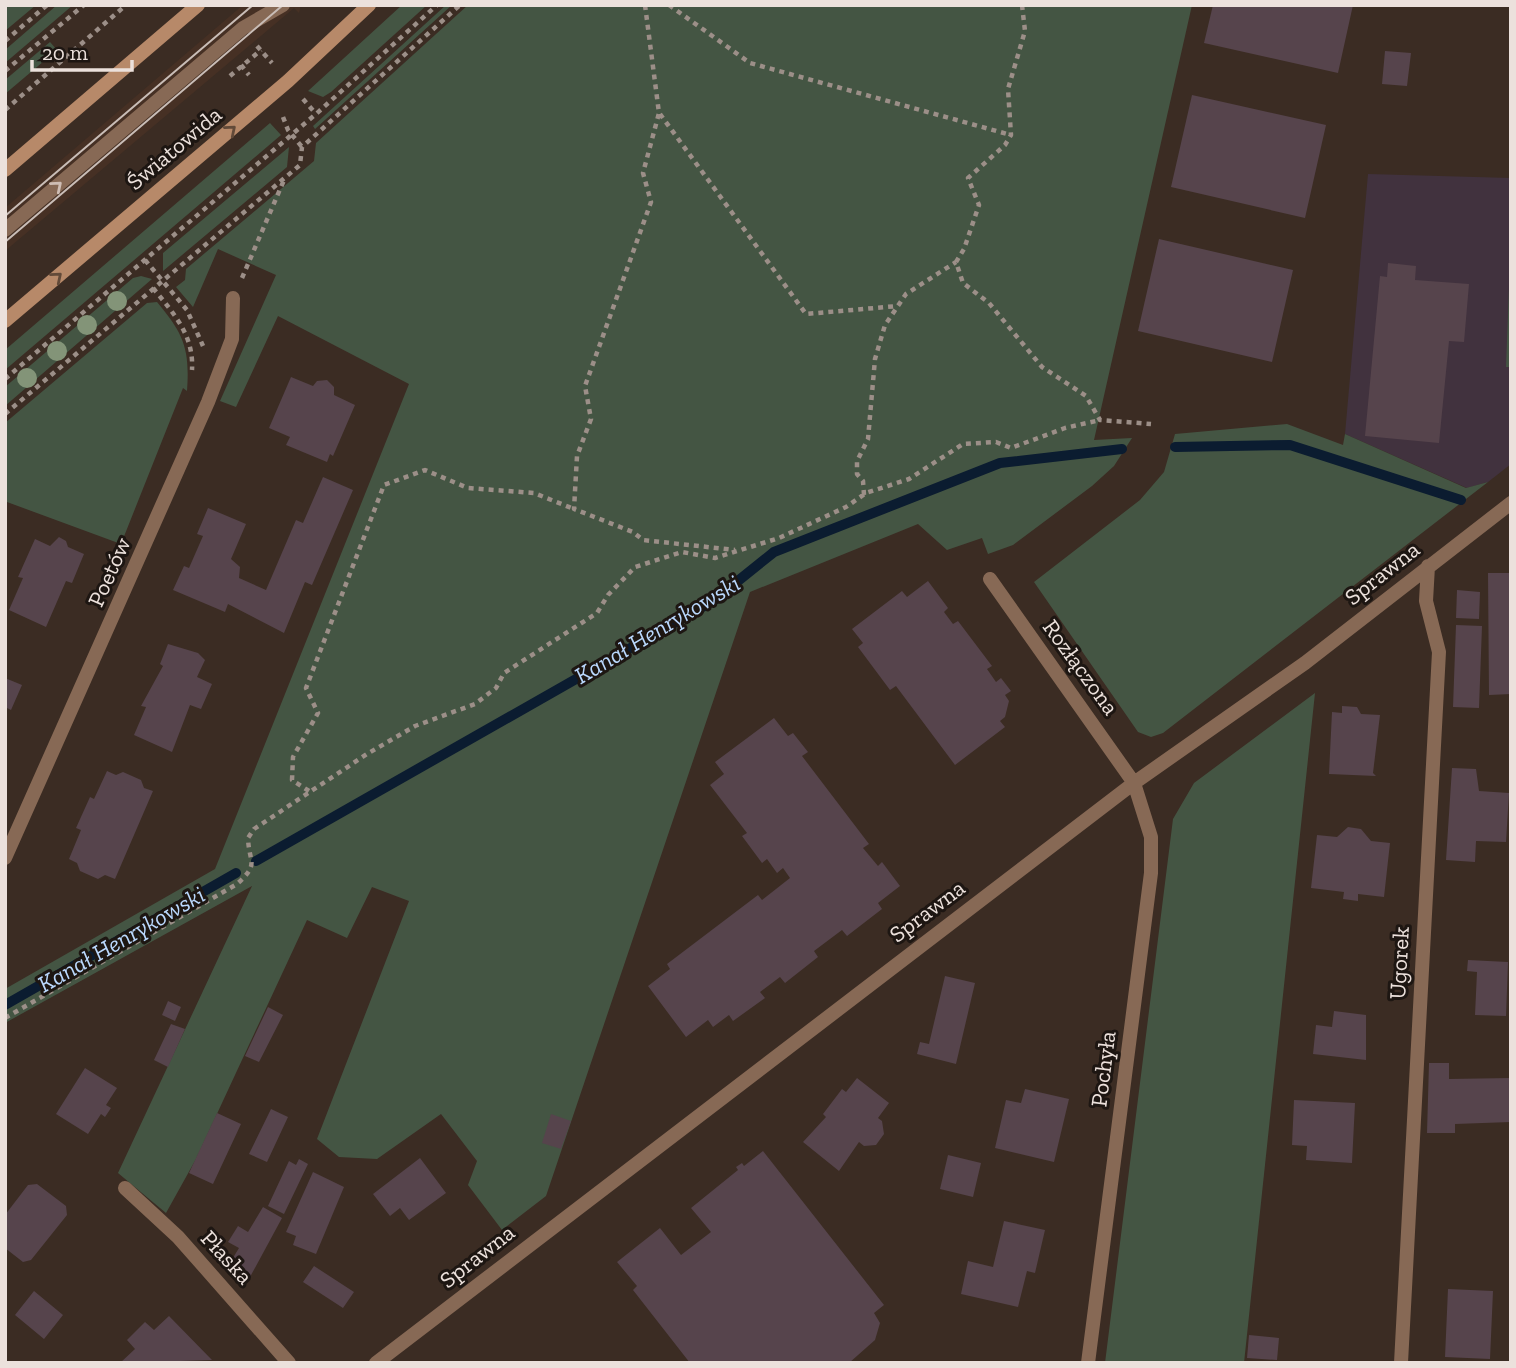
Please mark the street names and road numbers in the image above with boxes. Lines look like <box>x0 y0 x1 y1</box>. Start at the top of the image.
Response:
street label: Światowida <box>121 100 227 196</box>
street label: Poetów <box>81 533 137 611</box>
street label: Sprawna <box>1339 535 1425 611</box>
street label: Rozłączona <box>1037 614 1125 720</box>
street label: Sprawna <box>884 874 970 948</box>
street label: Ugorek <box>1383 926 1415 1000</box>
street label: Pochyła <box>1084 1029 1122 1109</box>
street label: Sprawna <box>434 1218 520 1294</box>
street label: Płaska <box>195 1224 259 1290</box>

